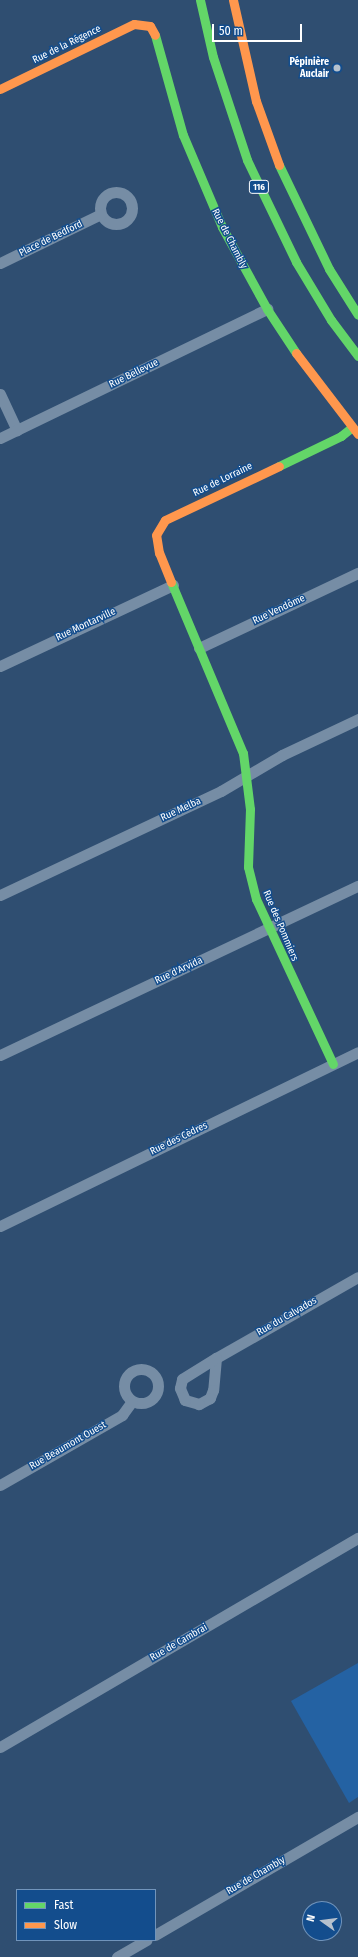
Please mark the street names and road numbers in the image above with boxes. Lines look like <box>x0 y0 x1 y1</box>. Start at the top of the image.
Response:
street label: Rue de la Régence <box>31 23 103 67</box>
road number: 116 <box>248 180 270 194</box>
street label: Rue de Chambly <box>209 207 249 271</box>
street label: Place de Bedford <box>17 218 85 260</box>
street label: Rue Bellevue <box>107 357 161 391</box>
street label: Rue de Lorraine <box>191 460 255 500</box>
street label: Rue Vendôme <box>251 593 307 627</box>
street label: Rue Montarville <box>54 606 118 644</box>
street label: Rue Melba <box>159 796 203 824</box>
street label: Rue des Pommiers <box>260 889 300 963</box>
street label: Rue d'Arvida <box>153 955 205 987</box>
street label: Rue des Cèdres <box>148 1120 210 1158</box>
street label: Rue du Calvados <box>255 1295 319 1339</box>
street label: Rue Beaumont Ouest <box>28 1419 108 1473</box>
street label: Rue de Cambrai <box>148 1622 210 1664</box>
street label: Rue de Chambly <box>225 1854 287 1898</box>

